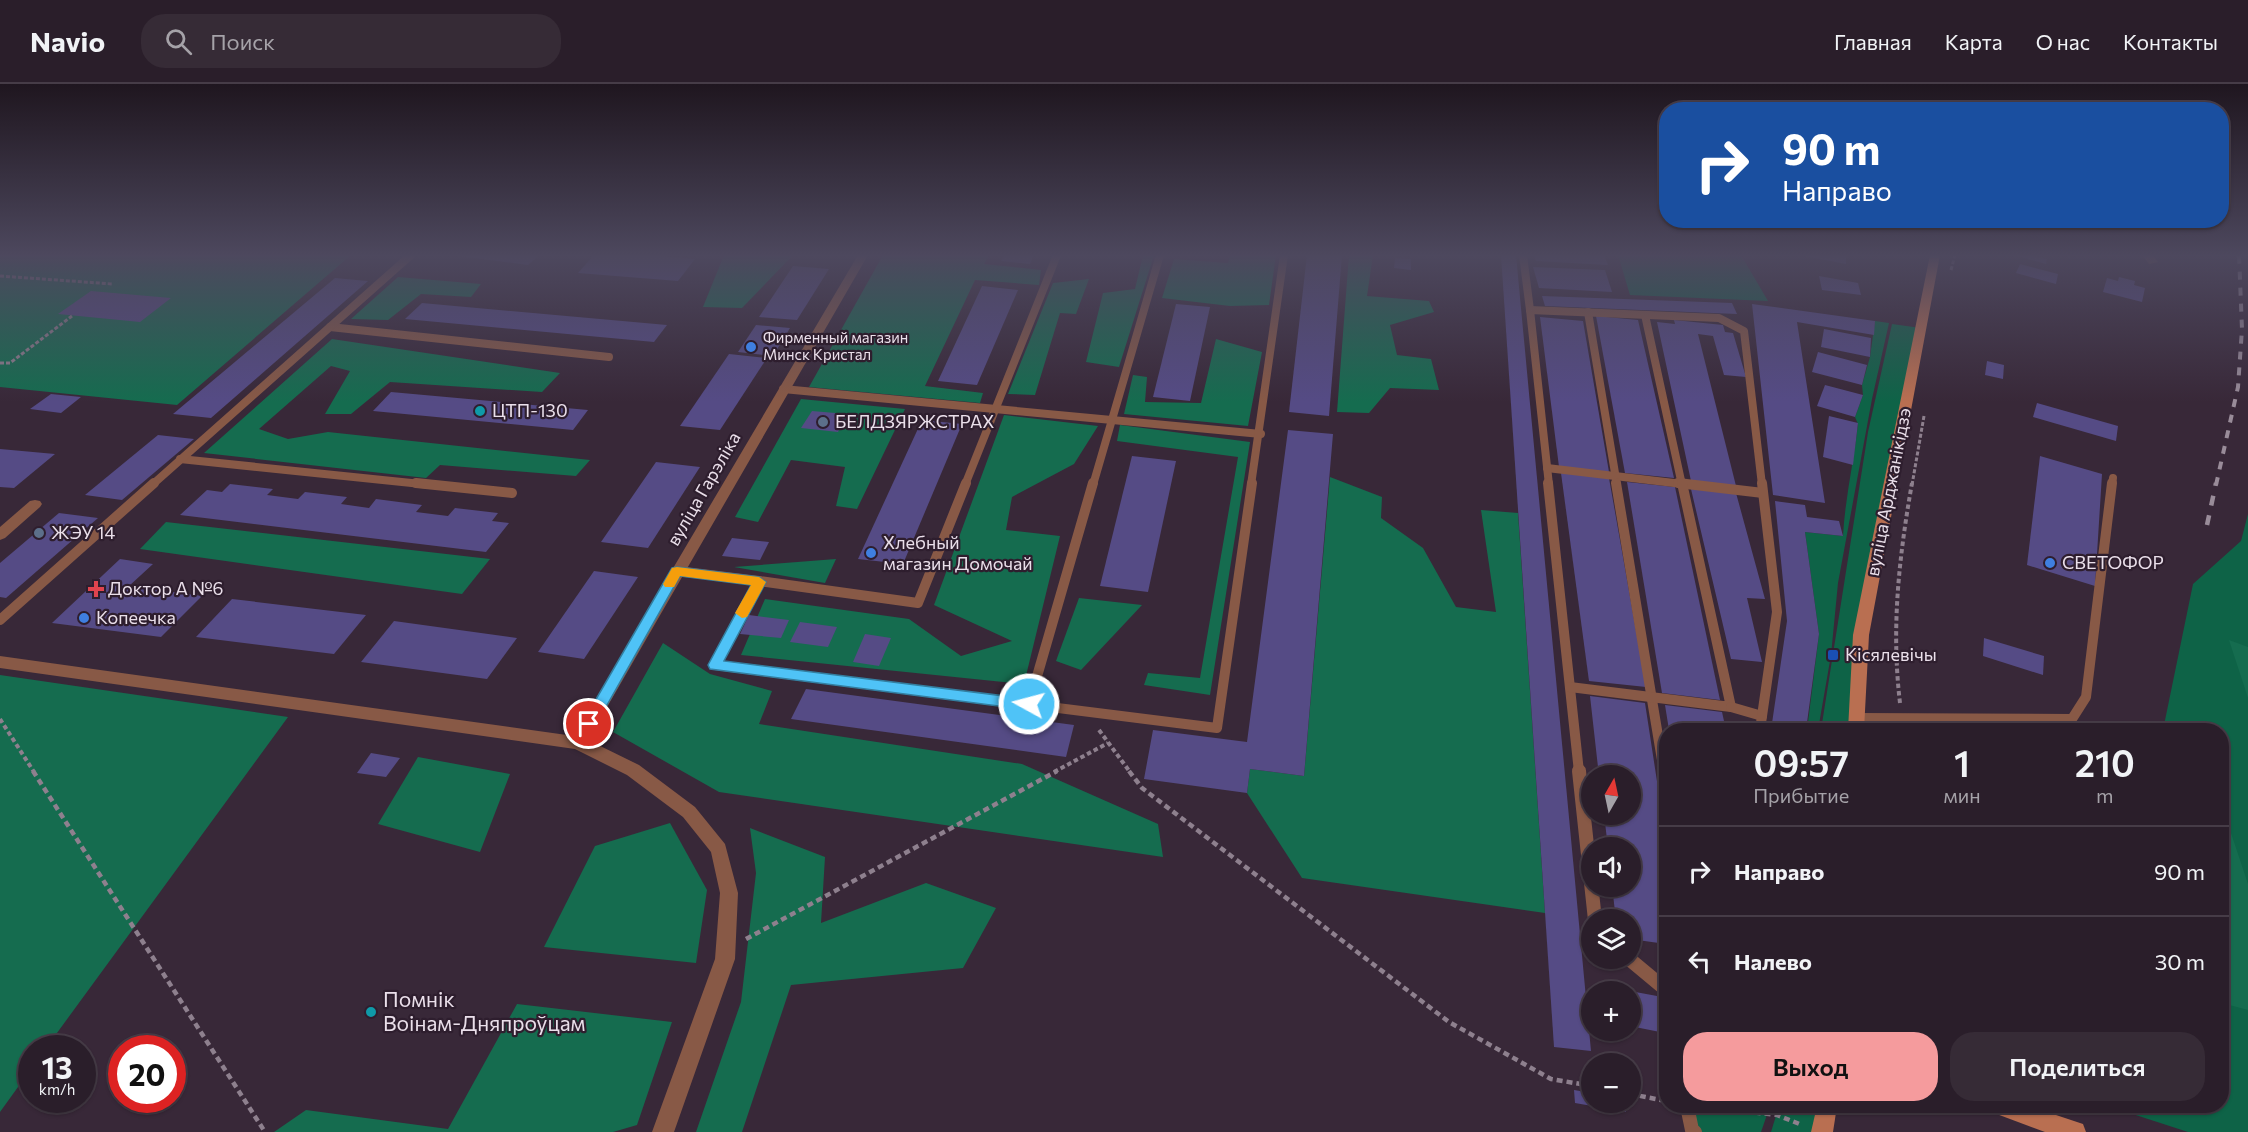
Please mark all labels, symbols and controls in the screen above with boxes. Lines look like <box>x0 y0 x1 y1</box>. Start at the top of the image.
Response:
search box <box>141 14 561 68</box>
text: Navio <box>30 24 105 58</box>
icon: search <box>162 25 195 58</box>
text: Поиск <box>210 28 275 55</box>
text: Главная <box>1834 29 1912 54</box>
text: Карта <box>1945 29 2003 54</box>
text: О нас <box>2036 29 2090 54</box>
text: Контакты <box>2123 29 2218 54</box>
text: 90 m <box>1782 122 1881 174</box>
icon: right <box>1683 126 1761 204</box>
text: Направо <box>1782 174 1892 207</box>
place label: Фирменный магазин Минск Кристал <box>763 328 908 363</box>
marker: Фирменный магазин Минск Кристал <box>744 340 758 354</box>
place label: ЦТП-130 <box>492 399 568 421</box>
marker: ЦТП-130 <box>473 404 487 418</box>
street label: вуліца Арджанікідзэ <box>1861 406 1915 578</box>
place label: БЕЛДЗЯРЖСТРАХ <box>835 410 995 432</box>
marker: БЕЛДЗЯРЖСТРАХ <box>816 415 830 429</box>
street label: вуліца Гарэліка <box>662 428 745 549</box>
place label: ЖЭУ 14 <box>51 521 115 543</box>
marker: ЖЭУ 14 <box>32 526 46 540</box>
place label: Хлебный магазин Домочай <box>883 531 1033 574</box>
marker: Хлебный магазин Домочай <box>864 546 878 560</box>
place label: СВЕТОФОР <box>2062 551 2164 573</box>
marker: СВЕТОФОР <box>2043 556 2057 570</box>
place label: Доктор А №6 <box>108 577 223 599</box>
marker: Доктор А №6 <box>89 582 103 596</box>
place label: Копеечка <box>96 606 176 628</box>
marker: Копеечка <box>77 611 91 625</box>
place label: Кісялевічы <box>1845 643 1937 665</box>
marker: Кісялевічы <box>1826 648 1840 662</box>
position arrow <box>997 672 1061 736</box>
pin <box>563 698 614 749</box>
icon: arrive <box>572 707 605 740</box>
text: 09:57 <box>1753 740 1849 784</box>
text: 1 <box>1954 740 1970 784</box>
text: 210 <box>2075 740 2135 784</box>
north arrow <box>1581 765 1641 825</box>
map controls <box>1581 765 1641 1113</box>
text: Прибытие <box>1753 783 1849 807</box>
text: мин <box>1943 783 1981 807</box>
text: m <box>2096 783 2113 807</box>
button: sound <box>1581 837 1641 897</box>
icon: right <box>1683 855 1716 888</box>
text: Направо <box>1734 858 1824 885</box>
text: 90 m <box>2154 858 2205 885</box>
button: layers <box>1581 909 1641 969</box>
icon: left <box>1683 945 1716 978</box>
text: Налево <box>1734 948 1812 975</box>
text: 30 m <box>2155 948 2205 975</box>
button: + <box>1581 981 1641 1041</box>
place label: Помнік Воінам-Дняпроўцам <box>383 986 586 1035</box>
marker: Помнік Воінам-Дняпроўцам <box>364 1005 378 1019</box>
button: Выход <box>1683 1032 1938 1101</box>
button: Поделиться <box>1950 1032 2205 1101</box>
speed limit sign: 20 <box>108 1035 186 1113</box>
text: 13 <box>41 1048 73 1085</box>
button: − <box>1581 1053 1641 1113</box>
text: km/h <box>39 1080 75 1098</box>

